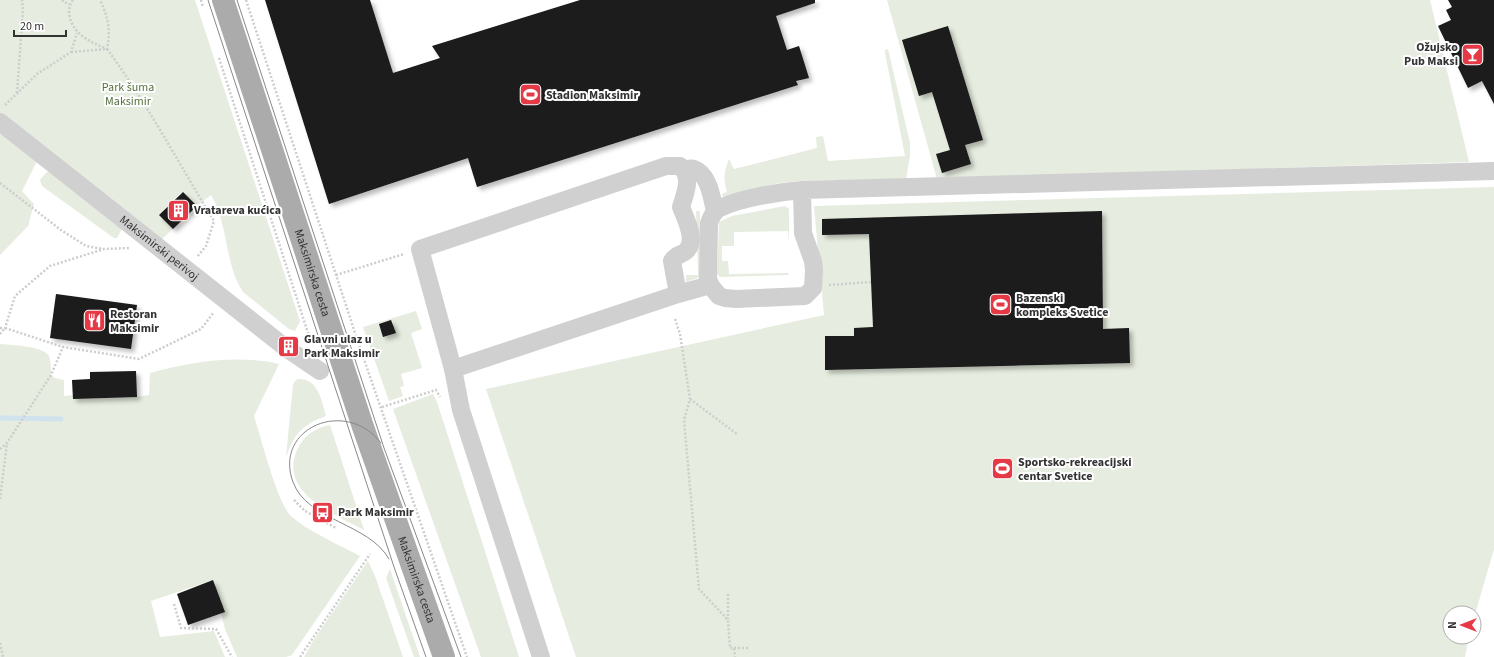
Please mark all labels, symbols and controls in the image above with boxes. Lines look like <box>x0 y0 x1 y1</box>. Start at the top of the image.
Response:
scale bar <box>14 12 66 38</box>
text: 20 m <box>20 18 44 35</box>
place label: Ožujsko Pub Maksi <box>1404 39 1458 70</box>
bar icon: Ožujsko Pub Maksi <box>1460 41 1486 67</box>
park label: Park šuma Maksimir <box>102 79 154 110</box>
sports icon: Stadion Maksimir <box>518 82 544 108</box>
place label: Stadion Maksimir <box>546 87 638 104</box>
building icon: Vratareva kućica <box>165 197 191 223</box>
place label: Vratareva kućica <box>193 202 281 219</box>
street label: Maksimirski perivoj <box>116 212 202 285</box>
street label: Maksimirska cesta <box>290 227 334 319</box>
place label: Bazenski kompleks Svetice <box>1016 290 1108 321</box>
sports icon: Bazenski kompleks Svetice <box>987 292 1013 318</box>
place label: Restoran Maksimir <box>110 306 159 337</box>
restaurant icon: Restoran Maksimir <box>81 308 107 334</box>
place label: Glavni ulaz u Park Maksimir <box>304 331 380 362</box>
building icon: Glavni ulaz u Park Maksimir <box>275 333 301 359</box>
place label: Sportsko-rekreacijski centar Svetice <box>1018 454 1132 485</box>
sports icon: Sportsko-rekreacijski centar Svetice <box>990 456 1016 482</box>
bus stop icon: Park Maksimir <box>309 499 335 525</box>
place label: Park Maksimir <box>338 504 414 521</box>
street label: Maksimirska cesta <box>393 534 439 625</box>
north arrow <box>1442 605 1482 645</box>
text: N <box>1445 621 1460 629</box>

